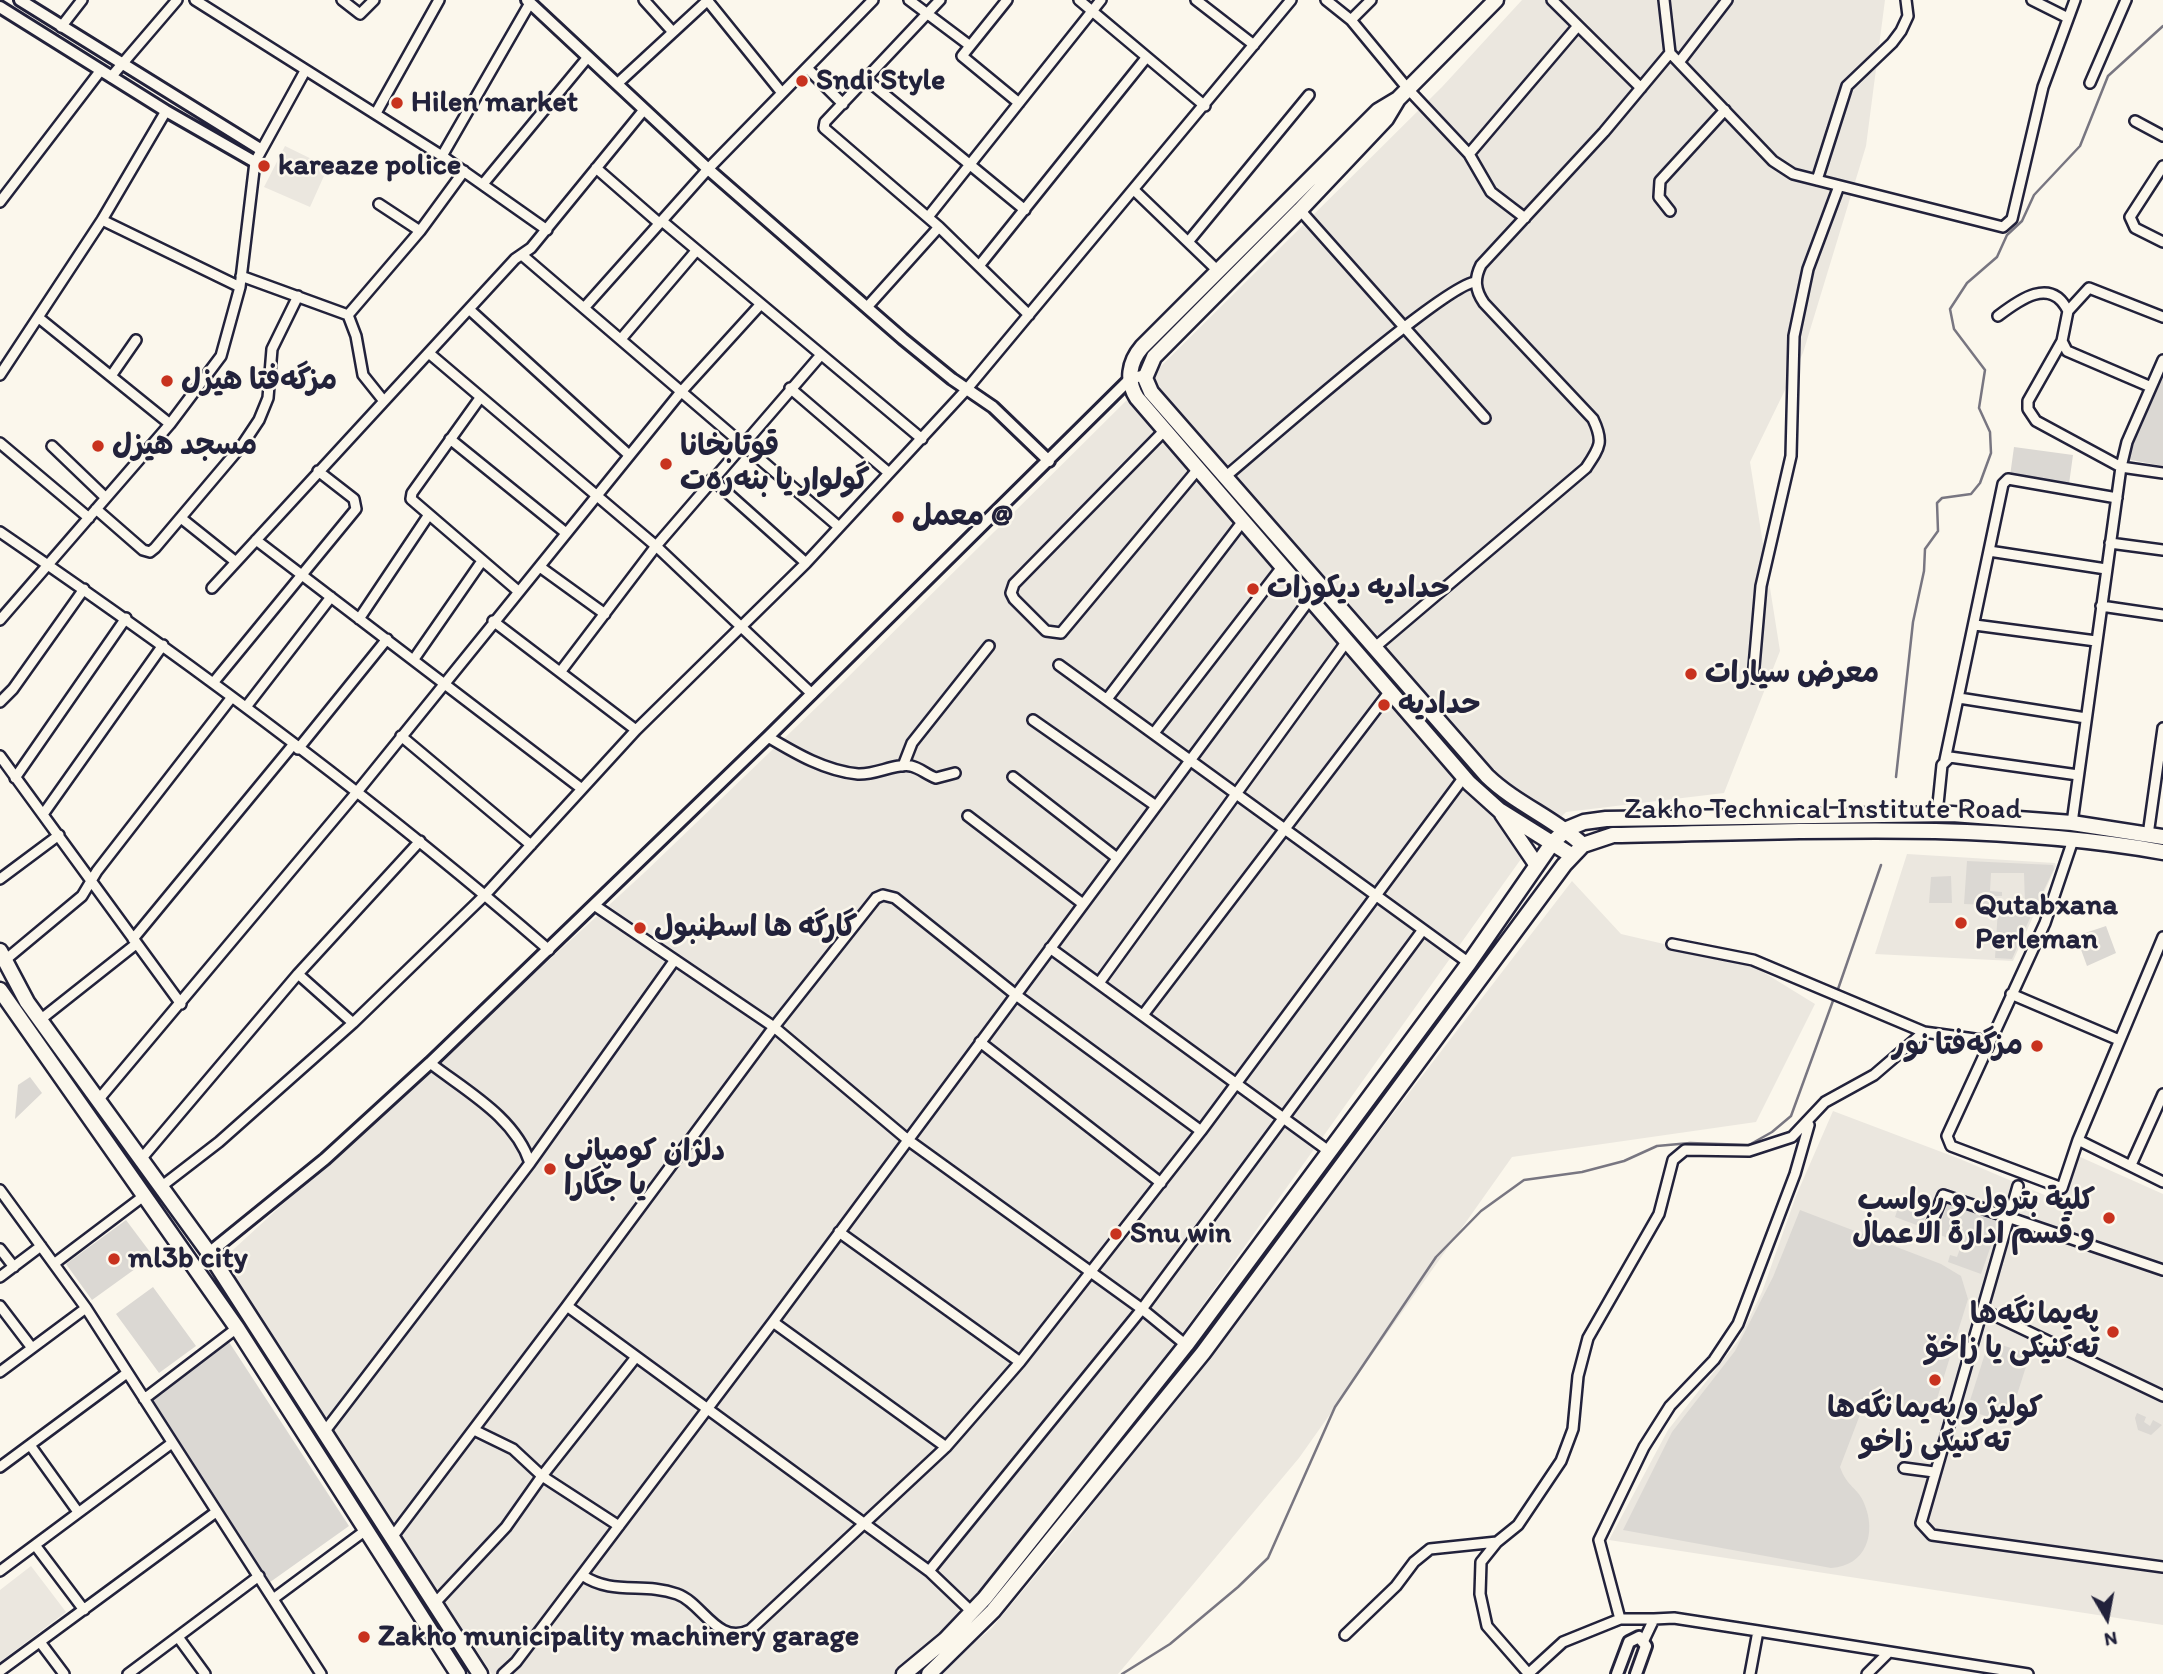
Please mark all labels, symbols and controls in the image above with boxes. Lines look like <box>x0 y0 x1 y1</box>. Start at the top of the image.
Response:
place label: Sndi Style <box>816 63 945 99</box>
marker: Sndi Style <box>794 73 810 89</box>
place label: Hilen market <box>411 85 578 121</box>
marker: Hilen market <box>389 95 405 111</box>
place label: kareaze police <box>278 148 461 184</box>
marker: kareaze police <box>256 158 272 174</box>
place label: مزگەفتا هیزل <box>181 363 337 399</box>
marker: مزگەفتا هیزل <box>159 373 175 389</box>
place label: مسجد هيزل <box>112 428 257 464</box>
place label: قوتابخانا گولوار یا بنەرەت <box>680 429 869 499</box>
marker: مسجد هيزل <box>90 438 106 454</box>
marker: قوتابخانا گولوار یا بنەرەت <box>658 456 674 472</box>
place label: معمل @ <box>912 499 1013 535</box>
marker: معمل @ <box>890 509 906 525</box>
place label: حداديه ديكورات <box>1267 571 1448 607</box>
marker: حداديه ديكورات <box>1245 581 1261 597</box>
place label: معرض سيارات <box>1705 656 1879 692</box>
marker: معرض سيارات <box>1683 666 1699 682</box>
place label: حداديه <box>1398 687 1479 723</box>
marker: حداديه <box>1376 697 1392 713</box>
street label: Zakho Technical Institute Road <box>1624 792 2022 828</box>
place label: Qutabxana Perleman <box>1975 888 2118 958</box>
place label: گارگه ها اسطنبول <box>654 910 857 946</box>
marker: Qutabxana Perleman <box>1953 915 1969 931</box>
marker: گارگه ها اسطنبول <box>632 920 648 936</box>
place label: مزگەفتا نور <box>1892 1028 2023 1064</box>
marker: مزگەفتا نور <box>2029 1038 2045 1054</box>
place label: دلژان کومپانی یا جگارا <box>564 1134 725 1204</box>
marker: دلژان کومپانی یا جگارا <box>542 1161 558 1177</box>
place label: كلية بترول و رواسب و قسم ادارة الاعمال <box>1852 1183 2095 1254</box>
marker: كلية بترول و رواسب و قسم ادارة الاعمال <box>2101 1210 2117 1226</box>
place label: Snu win <box>1130 1216 1231 1252</box>
marker: Snu win <box>1108 1226 1124 1242</box>
place label: ml3b city <box>128 1241 248 1277</box>
marker: ml3b city <box>106 1251 122 1267</box>
place label: پەیمانگەها تەکنیکی یا زاخۆ <box>1925 1297 2099 1368</box>
marker: پەیمانگەها تەکنیکی یا زاخۆ <box>2105 1324 2121 1340</box>
marker: كوليژ و په‌يمانگه‌ها ته‌كنيكى زاخو <box>1927 1372 1943 1388</box>
place label: كوليژ و په‌يمانگه‌ها ته‌كنيكى زاخو <box>1827 1391 2043 1462</box>
north arrow <box>2072 1583 2142 1653</box>
place label: Zakho municipality machinery garage <box>378 1619 859 1655</box>
text: N <box>2102 1627 2119 1652</box>
marker: Zakho municipality machinery garage <box>356 1629 372 1645</box>

